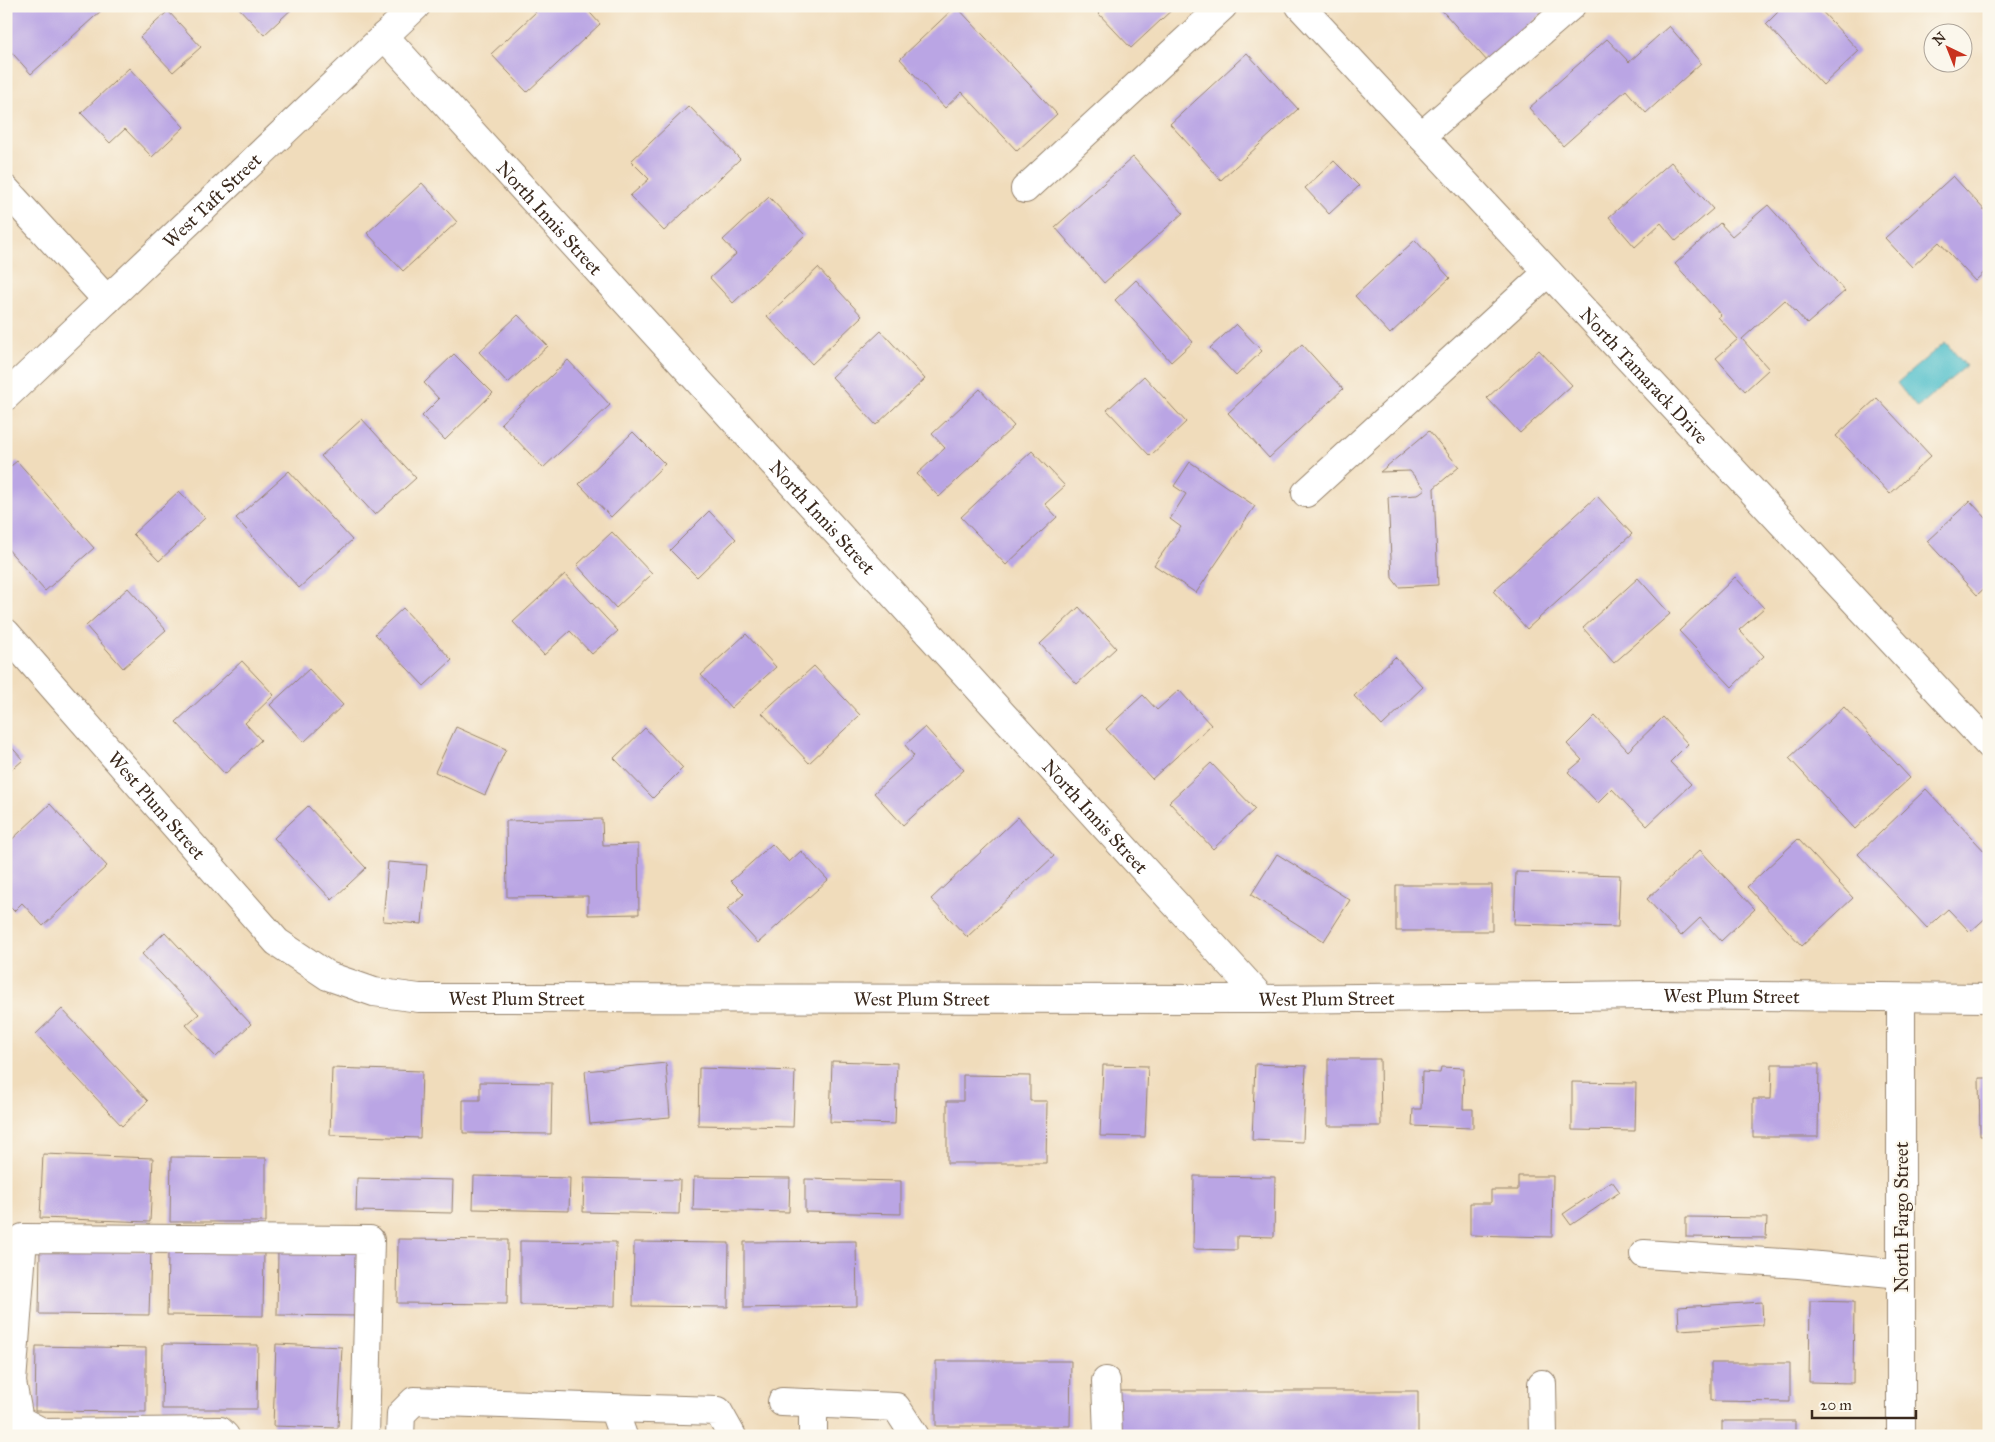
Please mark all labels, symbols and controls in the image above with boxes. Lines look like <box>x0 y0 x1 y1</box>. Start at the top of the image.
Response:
north arrow <box>1922 22 1972 72</box>
text: N <box>1929 29 1950 49</box>
street label: West Taft Street <box>158 148 266 253</box>
street label: North Innis Street <box>492 156 607 280</box>
street label: North Tamarack Drive <box>1575 303 1713 449</box>
street label: North Innis Street <box>764 456 880 579</box>
street label: West Plum Street <box>103 747 210 865</box>
street label: North Innis Street <box>1037 755 1153 879</box>
street label: West Plum Street <box>1663 984 1800 1008</box>
street label: West Plum Street <box>448 987 585 1010</box>
street label: West Plum Street <box>1258 987 1395 1011</box>
street label: West Plum Street <box>853 988 990 1011</box>
street label: North Fargo Street <box>1890 1141 1914 1292</box>
scale bar <box>1812 1387 1916 1419</box>
text: 20 m <box>1820 1396 1852 1414</box>

